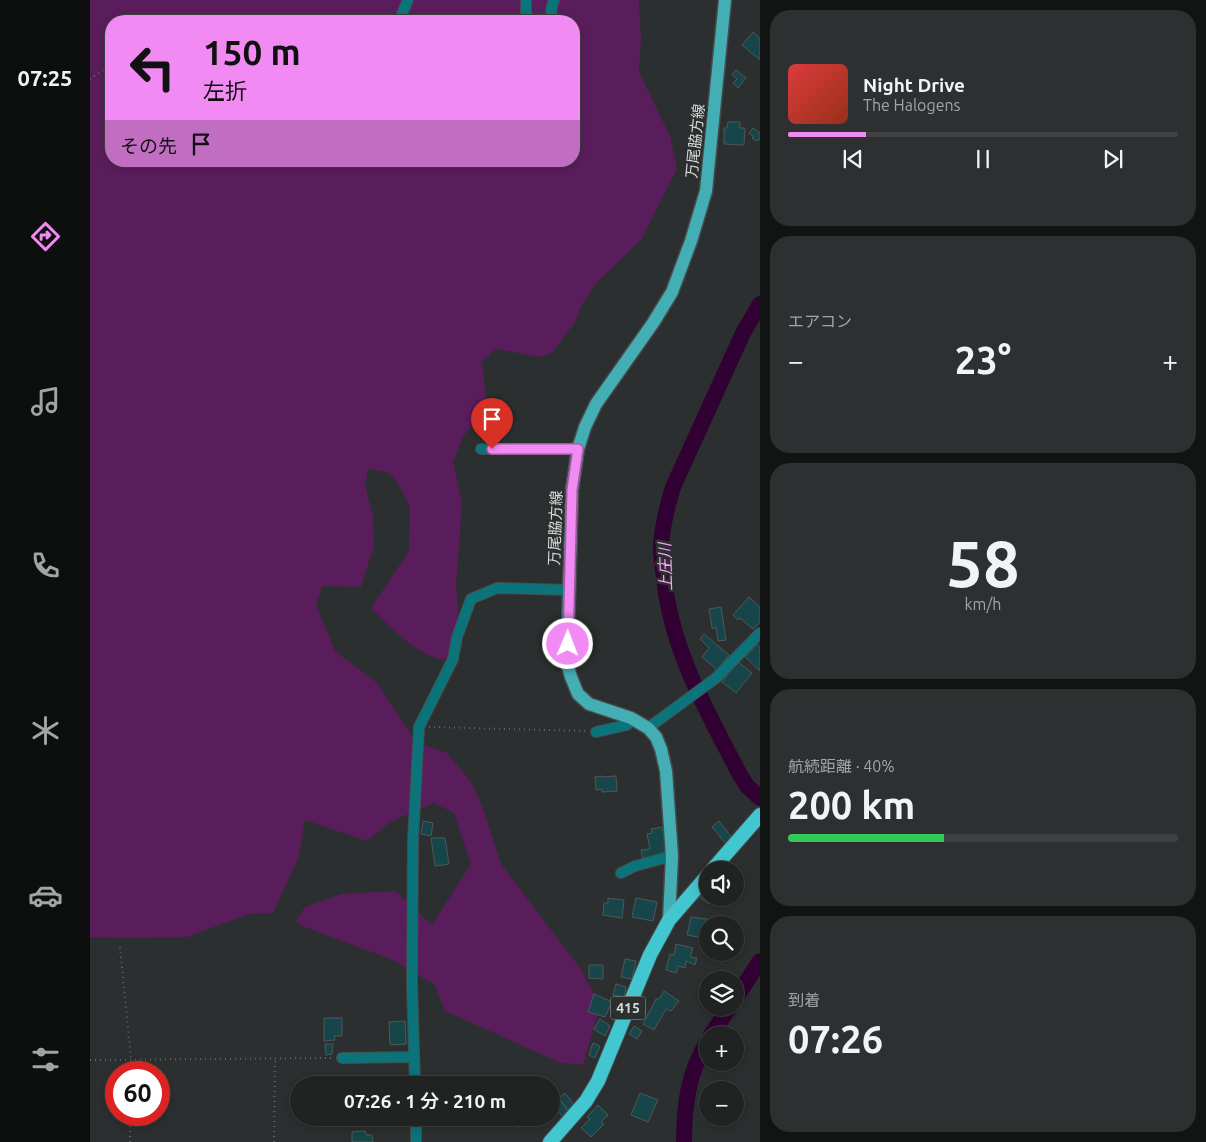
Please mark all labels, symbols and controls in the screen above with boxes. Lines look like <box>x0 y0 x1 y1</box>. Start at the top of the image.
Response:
text: 150 m <box>203 32 301 72</box>
icon: left <box>120 35 185 100</box>
text: 07:25 <box>17 65 73 90</box>
text: Night Drive <box>863 74 965 96</box>
text: 左折 <box>203 78 247 103</box>
text: The Halogens <box>863 96 961 114</box>
street label: 万尾脇方線 <box>683 103 707 179</box>
icon: arrive <box>187 130 215 158</box>
text: その先 <box>120 135 177 157</box>
icon: previous <box>839 145 867 173</box>
icon: pause <box>969 145 997 173</box>
icon: next <box>1099 145 1127 173</box>
icon: directions <box>28 219 63 254</box>
text: エアコン <box>788 312 852 330</box>
text: 23° <box>955 339 1011 381</box>
text: − <box>788 345 804 376</box>
text: + <box>1162 345 1178 376</box>
icon: music <box>28 384 63 419</box>
pin <box>471 398 513 449</box>
icon: arrive <box>478 405 506 433</box>
street label: 万尾脇方線 <box>545 490 565 566</box>
text: 58 <box>946 526 1020 599</box>
water label: 上庄川 <box>655 541 675 591</box>
icon: phone <box>28 548 63 583</box>
text: km/h <box>965 595 1001 613</box>
position arrow <box>541 617 593 669</box>
icon: climate <box>28 713 63 748</box>
text: 航続距離 · 40% <box>788 757 895 775</box>
text: 200 km <box>788 784 915 826</box>
map controls <box>699 861 744 1126</box>
button: sound <box>699 861 744 906</box>
icon: car <box>28 878 63 913</box>
button: search <box>699 916 744 961</box>
button: layers <box>699 971 744 1016</box>
text: 到着 <box>788 991 820 1009</box>
road number: 415 <box>610 996 646 1020</box>
text: 07:26 <box>788 1018 883 1060</box>
button: + <box>699 1026 744 1071</box>
icon: filters <box>28 1042 63 1077</box>
speed limit sign: 60 <box>105 1061 170 1126</box>
button: − <box>699 1081 744 1126</box>
text: 07:26 · 1 分 · 210 m <box>344 1090 506 1112</box>

